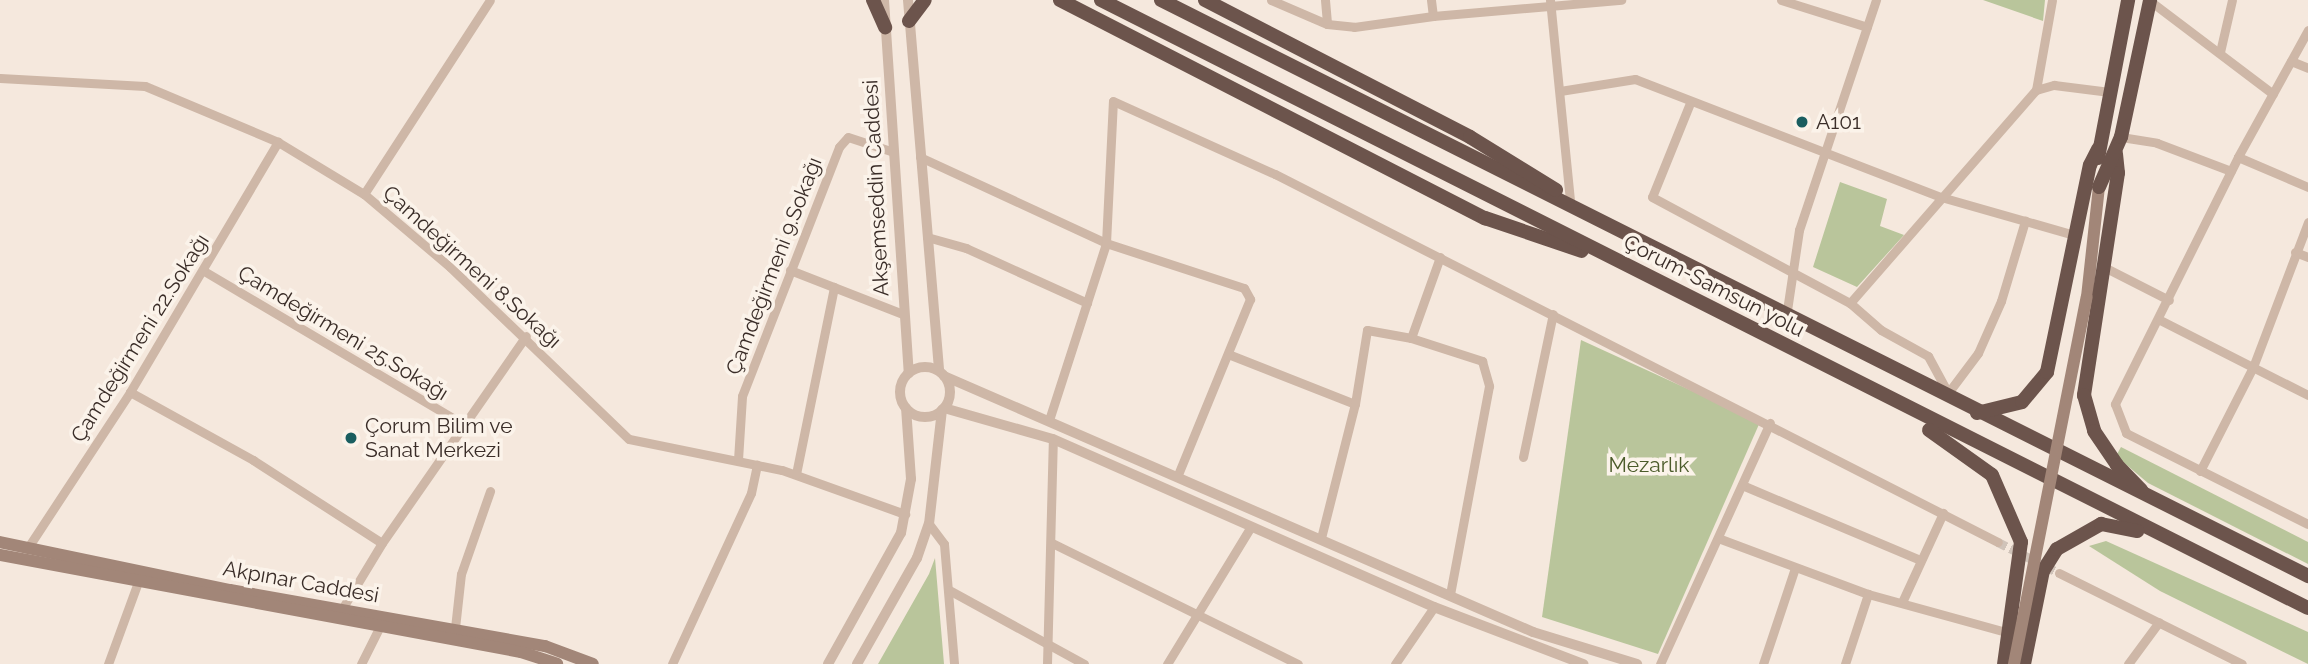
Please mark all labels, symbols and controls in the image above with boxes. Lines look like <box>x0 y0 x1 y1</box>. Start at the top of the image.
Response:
street label: Akşemseddin Caddesi <box>858 79 894 297</box>
place label: A101 <box>1816 109 1861 135</box>
marker: A101 <box>1794 114 1810 130</box>
street label: Çamdeğirmeni 9.Sokağı <box>721 154 827 378</box>
street label: Çamdeğirmeni 8.Sokağı <box>378 180 566 354</box>
street label: Çamdeğirmeni 22.Sokağı <box>66 229 214 447</box>
street label: Çorum-Samsun yolu <box>1619 229 1809 343</box>
street label: Çamdeğirmeni 25.Sokağı <box>233 260 453 406</box>
place label: Çorum Bilim ve Sanat Merkezi <box>365 413 513 463</box>
marker: Çorum Bilim ve Sanat Merkezi <box>343 430 359 446</box>
park label: Mezarlık <box>1609 452 1689 478</box>
street label: Akpınar Caddesi <box>221 556 381 608</box>

